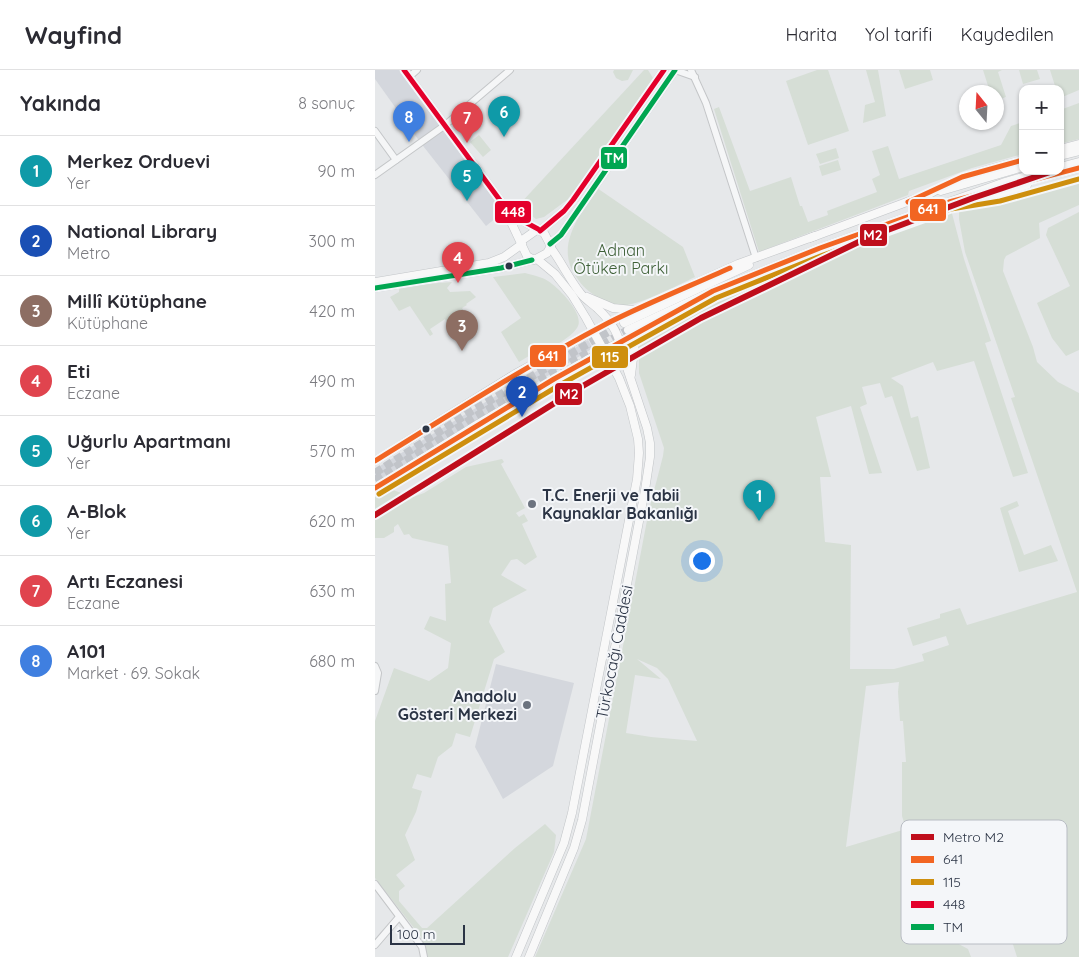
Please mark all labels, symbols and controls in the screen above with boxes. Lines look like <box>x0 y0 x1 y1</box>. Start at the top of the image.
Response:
text: Wayfind <box>25 20 122 50</box>
text: Harita <box>785 23 837 46</box>
text: Yol tarifi <box>865 23 932 46</box>
text: Kaydedilen <box>960 23 1054 46</box>
north arrow <box>959 85 1004 130</box>
map controls <box>1019 85 1064 175</box>
button: + <box>1019 85 1064 130</box>
text: Yakında <box>20 90 101 116</box>
text: 8 sonuç <box>298 93 355 113</box>
pin: 6 <box>488 96 520 137</box>
pin: 8 <box>393 101 425 142</box>
pin: 7 <box>451 102 483 143</box>
button: − <box>1019 130 1064 175</box>
line badge: TM <box>600 146 628 170</box>
text: Merkez Orduevi <box>67 149 210 173</box>
text: TM <box>604 149 624 167</box>
pin: 5 <box>451 160 483 201</box>
text: 1 <box>33 161 39 181</box>
text: 90 m <box>318 161 355 181</box>
text: Yer <box>67 173 91 193</box>
line badge: 641 <box>909 198 947 222</box>
line badge: 448 <box>494 200 532 224</box>
text: 641 <box>918 200 939 218</box>
text: 448 <box>501 203 525 221</box>
text: National Library <box>67 219 217 243</box>
line badge: M2 <box>859 223 888 247</box>
text: M2 <box>863 226 883 244</box>
text: 2 <box>31 231 41 251</box>
text: 300 m <box>309 231 355 251</box>
park label: Adnan Ötüken Parkı <box>574 240 668 278</box>
pin: 4 <box>442 242 474 283</box>
text: Metro <box>67 243 110 263</box>
unlabelled marker <box>504 261 514 271</box>
text: Millî Kütüphane <box>67 289 207 313</box>
text: 3 <box>32 301 40 321</box>
text: 420 m <box>309 301 355 321</box>
pin: 3 <box>446 310 478 351</box>
text: Kütüphane <box>67 313 148 333</box>
line badge: 641 <box>529 344 567 368</box>
line badge: 115 <box>591 345 629 369</box>
text: 641 <box>538 347 559 365</box>
text: 115 <box>601 348 619 366</box>
text: Eti <box>67 359 90 383</box>
text: 4 <box>31 371 41 391</box>
text: 490 m <box>309 371 355 391</box>
pin: 2 <box>506 376 538 417</box>
line badge: M2 <box>554 382 583 406</box>
text: Eczane <box>67 383 120 403</box>
text: M2 <box>559 385 579 403</box>
unlabelled marker <box>421 424 431 434</box>
text: Uğurlu Apartmanı <box>67 429 231 453</box>
text: 5 <box>31 441 41 461</box>
text: 570 m <box>310 441 355 461</box>
text: Yer <box>67 453 91 473</box>
pin: 1 <box>743 480 775 521</box>
place label: T.C. Enerji ve Tabii Kaynaklar Bakanlığı <box>542 485 698 523</box>
marker: T.C. Enerji ve Tabii Kaynaklar Bakanlığı <box>526 498 538 510</box>
text: A-Blok <box>67 499 127 523</box>
text: 6 <box>32 511 40 531</box>
text: 620 m <box>309 511 355 531</box>
text: Yer <box>67 523 91 543</box>
your location <box>689 548 715 574</box>
text: Artı Eczanesi <box>67 569 183 593</box>
text: 7 <box>32 581 40 601</box>
text: 630 m <box>310 581 355 601</box>
street label: Türkocağı Caddesi <box>591 583 637 721</box>
text: Eczane <box>67 593 120 613</box>
text: A101 <box>67 639 106 663</box>
text: 8 <box>32 651 40 671</box>
text: 680 m <box>309 651 355 671</box>
text: Market · 69. Sokak <box>67 663 200 683</box>
place label: Anadolu Gösteri Merkezi <box>398 686 517 724</box>
marker: Anadolu Gösteri Merkezi <box>521 699 533 711</box>
legend <box>901 820 1067 944</box>
text: Metro M2 <box>943 828 1004 846</box>
text: 641 <box>943 850 963 868</box>
text: 115 <box>943 873 961 891</box>
text: 448 <box>943 895 965 913</box>
text: TM <box>943 918 963 936</box>
scale bar <box>390 922 465 945</box>
text: 100 m <box>397 925 435 943</box>

